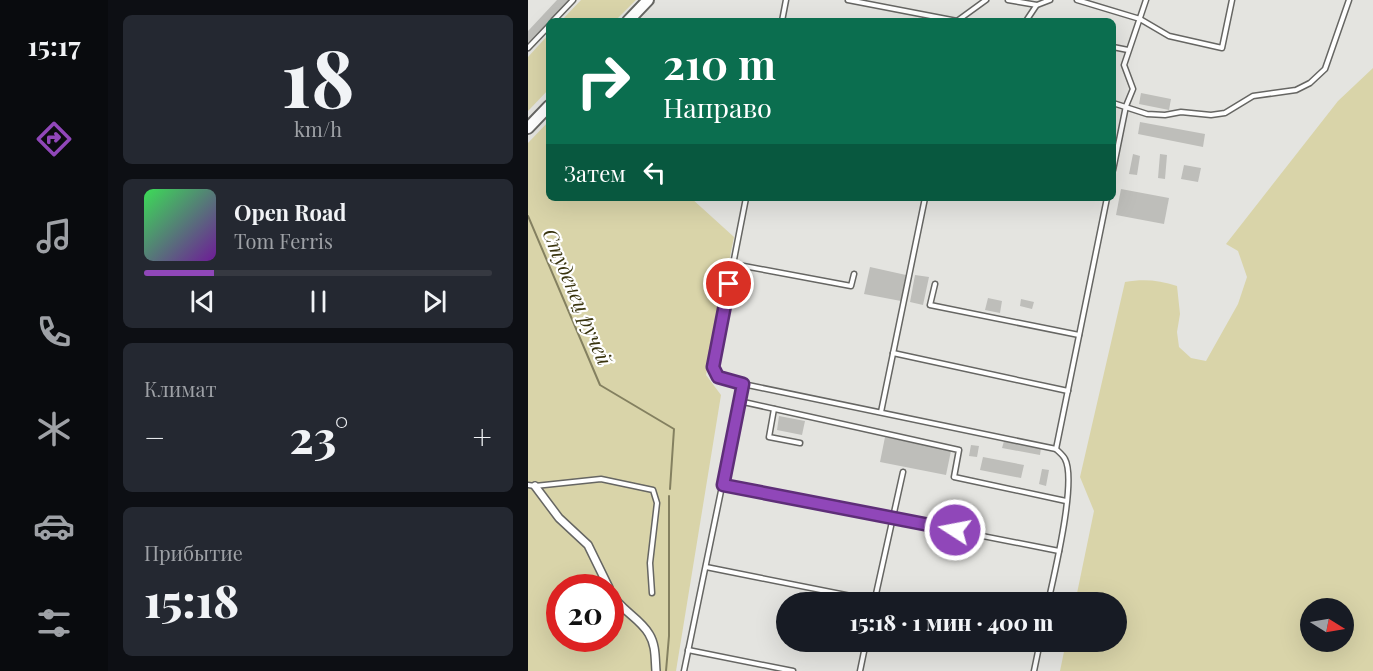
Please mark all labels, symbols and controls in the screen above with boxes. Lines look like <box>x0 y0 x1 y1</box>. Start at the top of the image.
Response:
text: 18 <box>281 24 355 128</box>
text: 15:17 <box>28 27 80 63</box>
text: 210 m <box>663 35 776 91</box>
icon: right <box>564 42 642 120</box>
text: Направо <box>663 89 772 125</box>
text: km/h <box>294 115 342 142</box>
icon: directions <box>33 118 75 160</box>
icon: left <box>638 156 671 189</box>
text: Затем <box>564 158 626 188</box>
text: Open Road <box>234 197 346 227</box>
icon: music <box>33 215 75 257</box>
water label: Студенец ручей <box>537 224 620 369</box>
text: Tom Ferris <box>234 227 333 254</box>
pin <box>703 258 754 309</box>
icon: arrive <box>712 267 745 300</box>
icon: previous <box>186 285 219 318</box>
icon: pause <box>302 285 335 318</box>
icon: next <box>418 285 451 318</box>
icon: phone <box>33 311 75 353</box>
text: Климат <box>144 375 217 402</box>
text: 23° <box>289 405 348 465</box>
icon: climate <box>33 408 75 450</box>
text: − <box>144 414 165 458</box>
text: + <box>473 414 492 458</box>
position arrow <box>923 498 987 562</box>
icon: car <box>33 505 75 547</box>
text: Прибытие <box>144 539 243 566</box>
text: 15:18 <box>144 569 239 629</box>
speed limit sign: 20 <box>546 574 624 652</box>
north arrow <box>1300 598 1354 652</box>
map controls <box>1300 598 1354 652</box>
icon: filters <box>33 602 75 644</box>
text: 15:18 · 1 мин · 400 m <box>850 607 1053 637</box>

